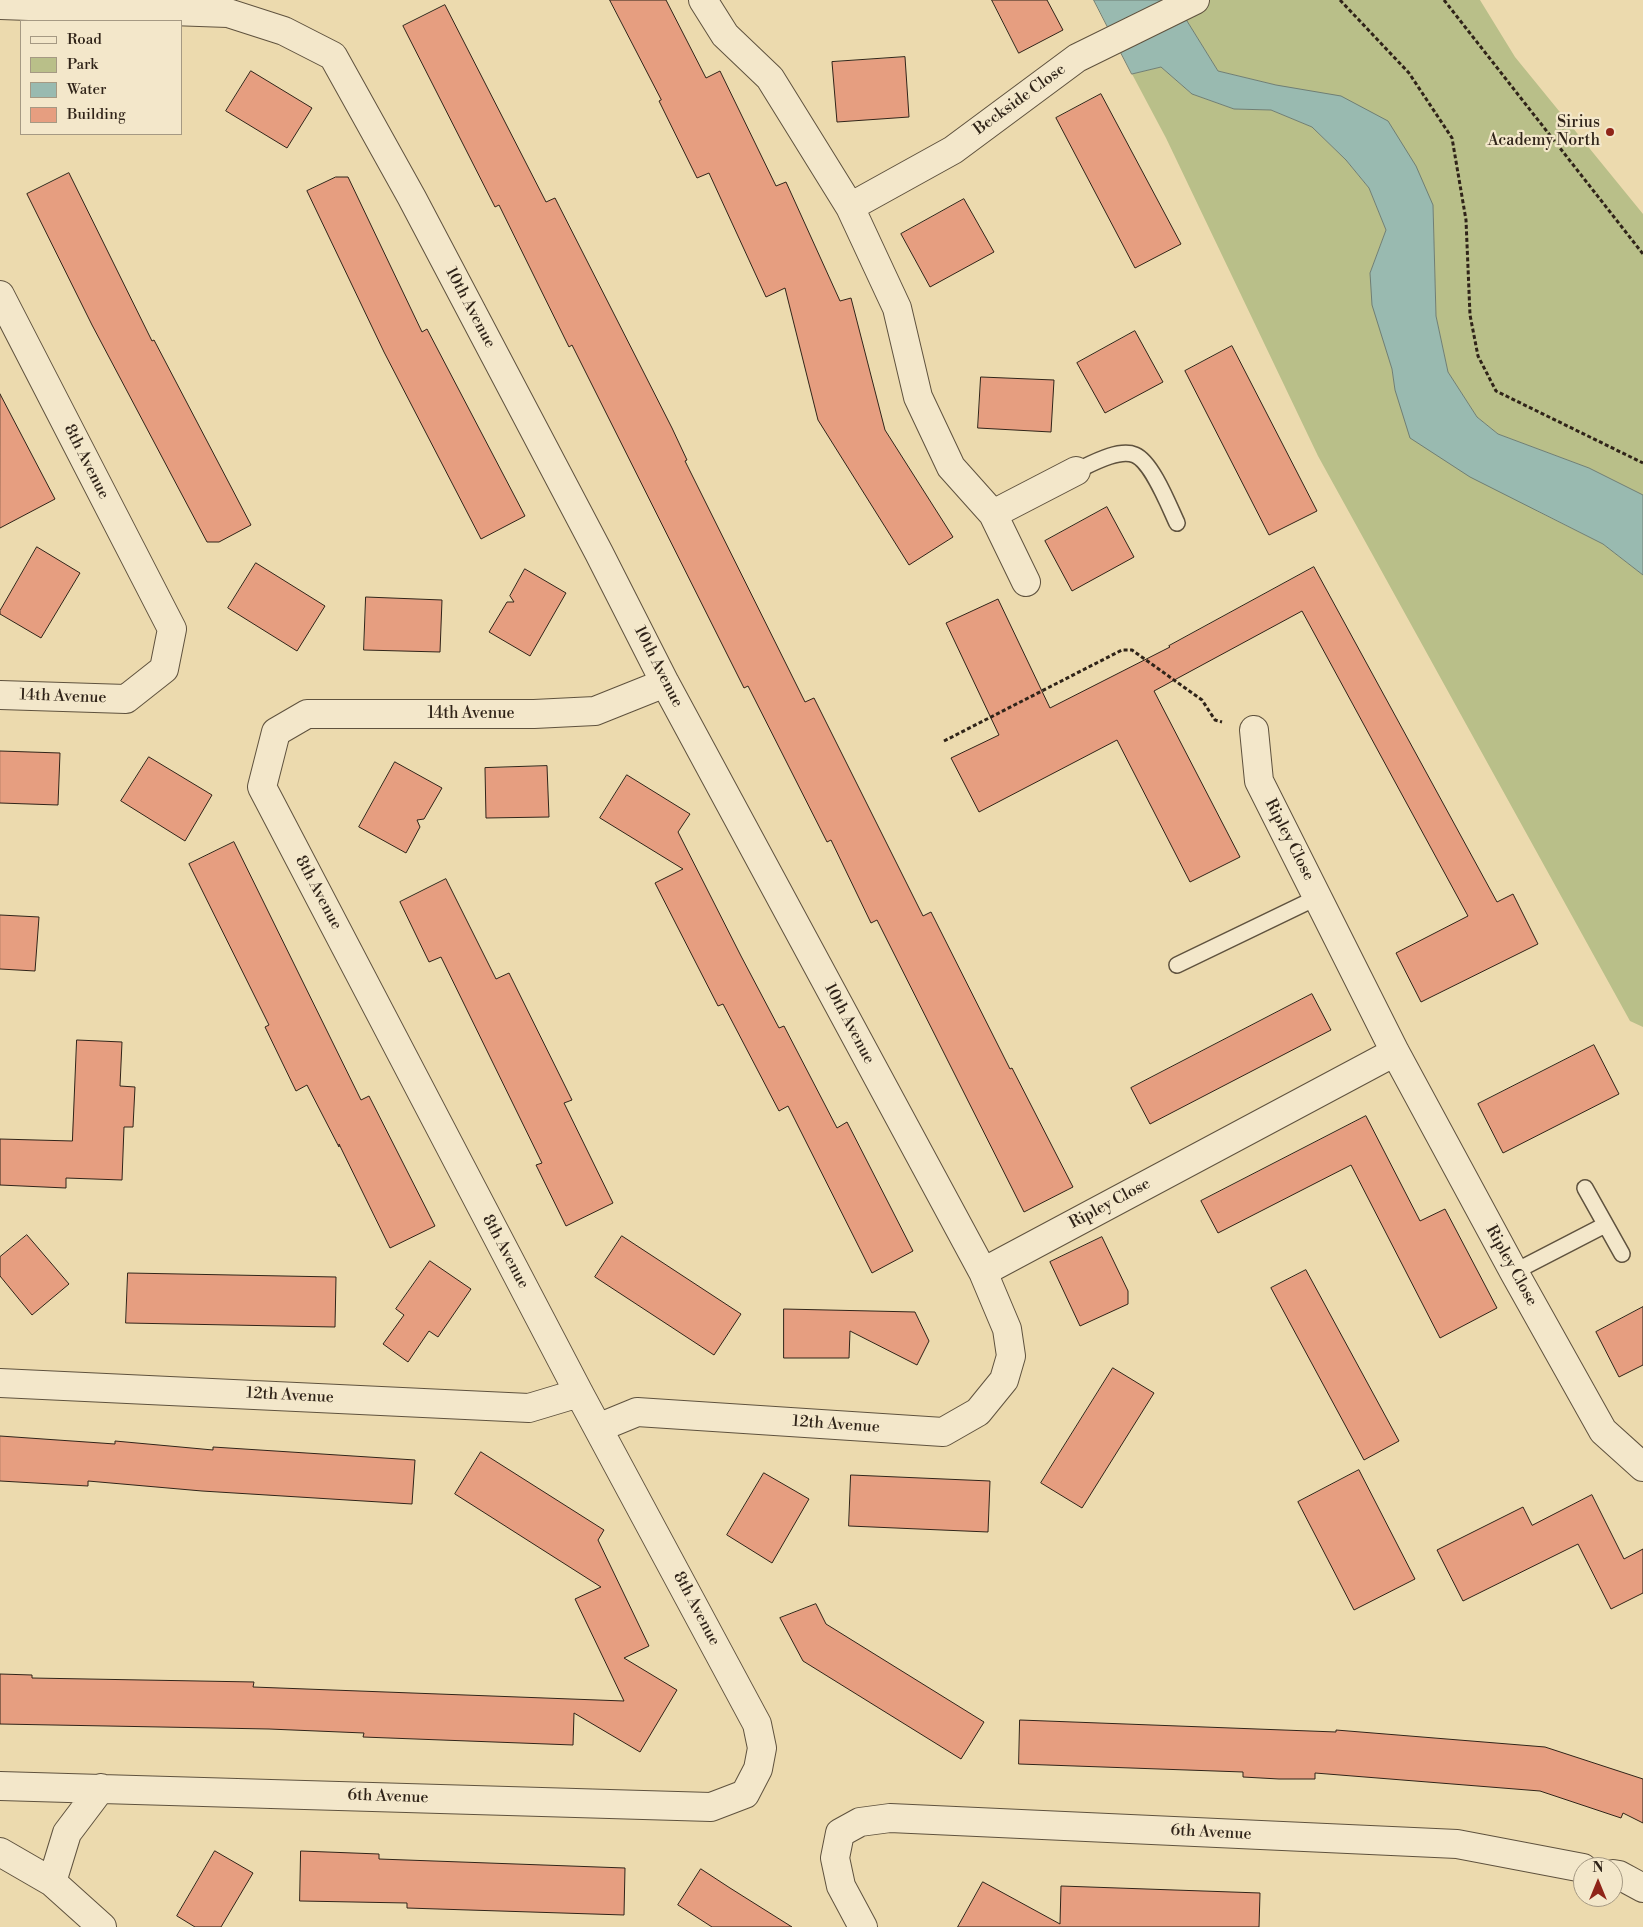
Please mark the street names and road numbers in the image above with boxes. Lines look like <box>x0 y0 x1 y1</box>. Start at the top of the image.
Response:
street label: Beckside Close <box>970 60 1070 140</box>
street label: 10th Avenue <box>441 264 499 352</box>
street label: 8th Avenue <box>59 421 113 503</box>
street label: 10th Avenue <box>629 623 687 711</box>
street label: 14th Avenue <box>19 686 107 708</box>
street label: 14th Avenue <box>427 704 515 724</box>
street label: Ripley Close <box>1260 796 1318 884</box>
street label: 8th Avenue <box>290 853 346 933</box>
street label: 10th Avenue <box>820 980 878 1068</box>
street label: Ripley Close <box>1066 1175 1154 1233</box>
street label: 8th Avenue <box>477 1212 533 1292</box>
street label: Ripley Close <box>1481 1222 1541 1310</box>
street label: 12th Avenue <box>246 1384 334 1408</box>
street label: 12th Avenue <box>792 1412 880 1438</box>
street label: 8th Avenue <box>668 1569 724 1649</box>
street label: 6th Avenue <box>347 1786 429 1808</box>
street label: 6th Avenue <box>1170 1821 1252 1845</box>

